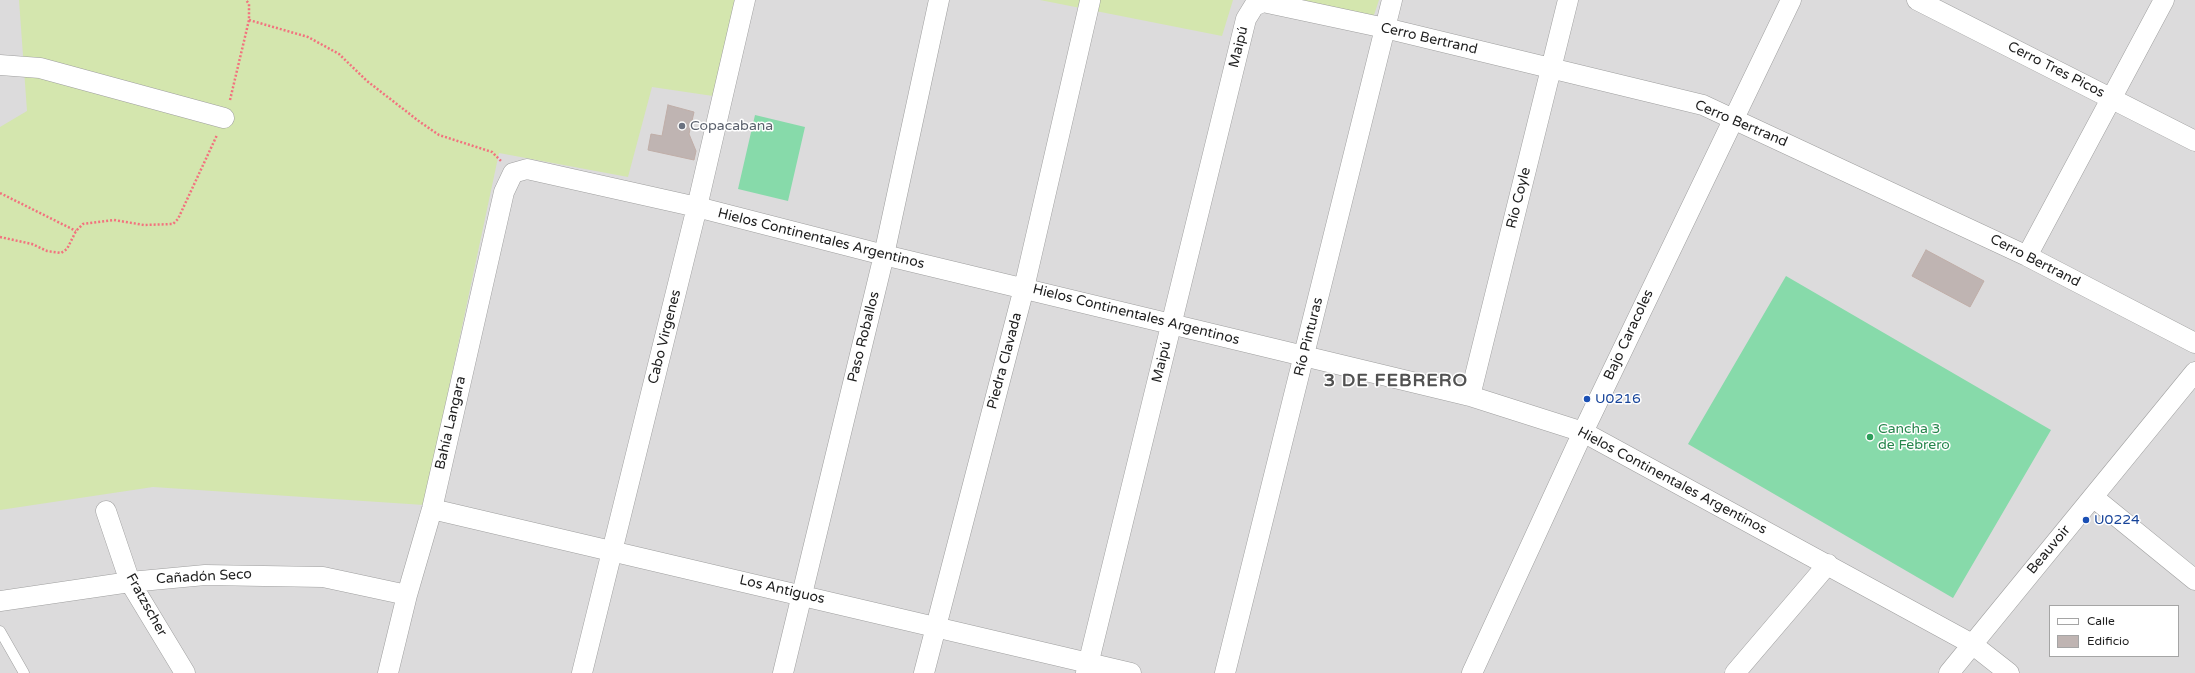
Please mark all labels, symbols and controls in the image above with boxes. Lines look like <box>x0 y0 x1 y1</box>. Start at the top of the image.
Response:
street label: Cerro Bertrand <box>1379 20 1479 58</box>
street label: Maipú <box>1226 24 1252 70</box>
street label: Cerro Tres Picos <box>2005 38 2107 102</box>
street label: Cerro Bertrand <box>1692 97 1790 151</box>
place label: Copacabana <box>690 118 773 134</box>
marker: Copacabana <box>677 121 687 131</box>
street label: Río Coyle <box>1503 166 1535 230</box>
street label: Hielos Continentales Argentinos <box>716 205 926 273</box>
street label: Cerro Bertrand <box>1987 231 2083 291</box>
street label: Hielos Continentales Argentinos <box>1031 281 1241 349</box>
street label: Bajo Caracoles <box>1601 287 1657 383</box>
street label: Cabo Virgenes <box>645 288 685 386</box>
street label: Paso Roballos <box>845 290 883 384</box>
street label: Río Pinturas <box>1291 296 1327 378</box>
street label: Piedra Clavada <box>984 311 1026 411</box>
street label: Maipú <box>1149 339 1175 385</box>
district label: 3 DE FEBRERO <box>1324 370 1468 392</box>
street label: Bahía Langara <box>432 375 470 471</box>
place label: U0216 <box>1595 391 1641 407</box>
marker: U0216 <box>1582 394 1592 404</box>
place label: Cancha 3 de Febrero <box>1878 421 1950 454</box>
street label: Hielos Continentales Argentinos <box>1574 424 1770 538</box>
marker: Cancha 3 de Febrero <box>1865 432 1875 442</box>
place label: U0224 <box>2094 512 2140 528</box>
marker: U0224 <box>2081 515 2091 525</box>
street label: Beauvoir <box>2024 522 2074 578</box>
street label: Cañadón Seco <box>156 566 252 588</box>
street label: Fratzscher <box>122 571 170 639</box>
street label: Los Antiguos <box>738 572 826 608</box>
legend <box>2049 605 2179 657</box>
text: Calle <box>2087 614 2115 628</box>
text: Edificio <box>2087 634 2129 648</box>

